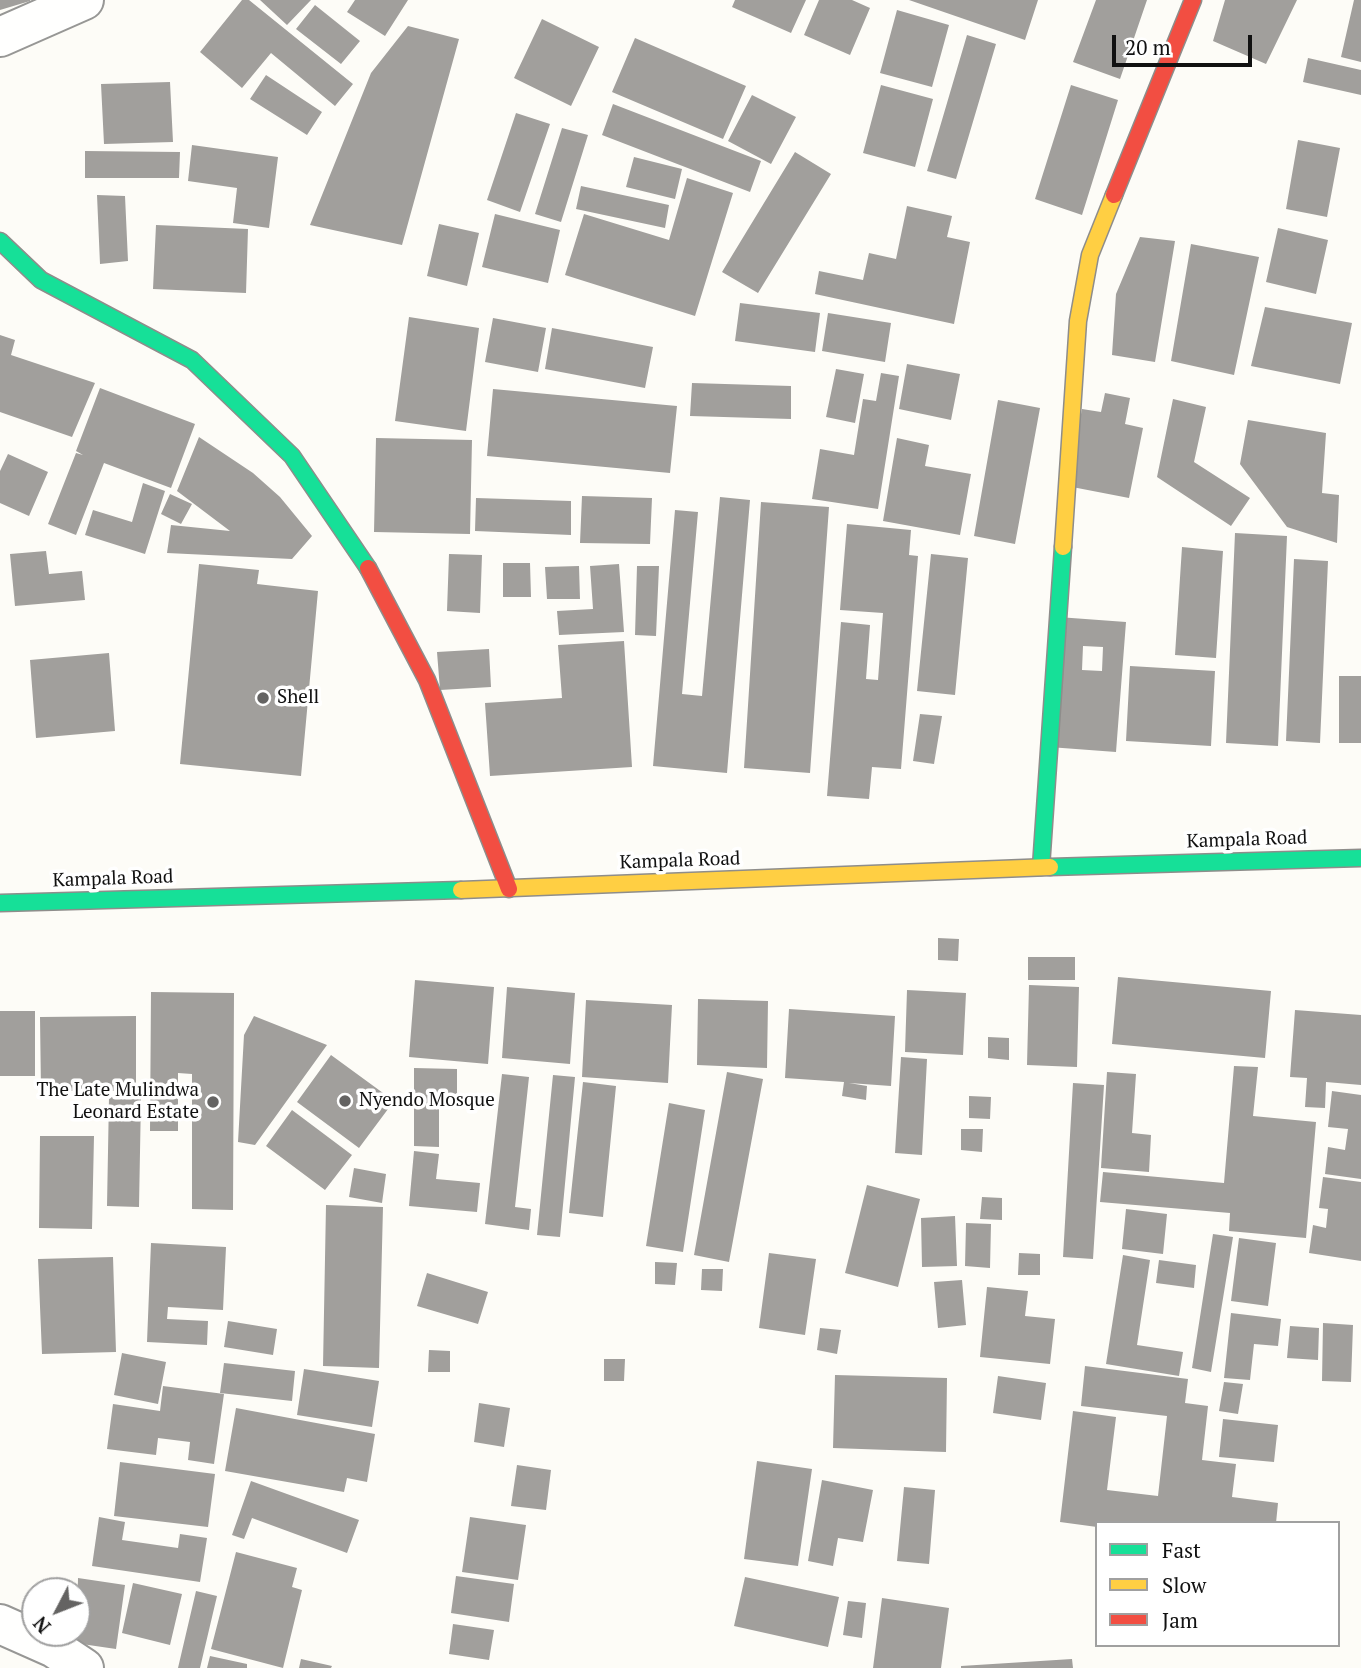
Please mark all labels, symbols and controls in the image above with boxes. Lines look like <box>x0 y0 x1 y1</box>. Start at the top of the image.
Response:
scale bar <box>1116 21 1256 65</box>
text: 20 m <box>1125 33 1171 61</box>
place label: Shell <box>277 687 319 709</box>
marker: Shell <box>255 690 271 706</box>
street label: Kampala Road <box>1186 826 1308 854</box>
street label: Kampala Road <box>619 847 741 875</box>
street label: Kampala Road <box>52 865 174 893</box>
place label: The Late Mulindwa Leonard Estate <box>37 1080 199 1124</box>
place label: Nyendo Mosque <box>359 1090 495 1112</box>
marker: Nyendo Mosque <box>337 1093 353 1109</box>
marker: The Late Mulindwa Leonard Estate <box>205 1094 221 1110</box>
legend <box>1095 1521 1340 1647</box>
text: Fast <box>1162 1536 1201 1564</box>
text: Slow <box>1162 1571 1206 1599</box>
north arrow <box>21 1577 91 1647</box>
text: Jam <box>1162 1606 1198 1634</box>
text: N <box>27 1611 56 1639</box>

